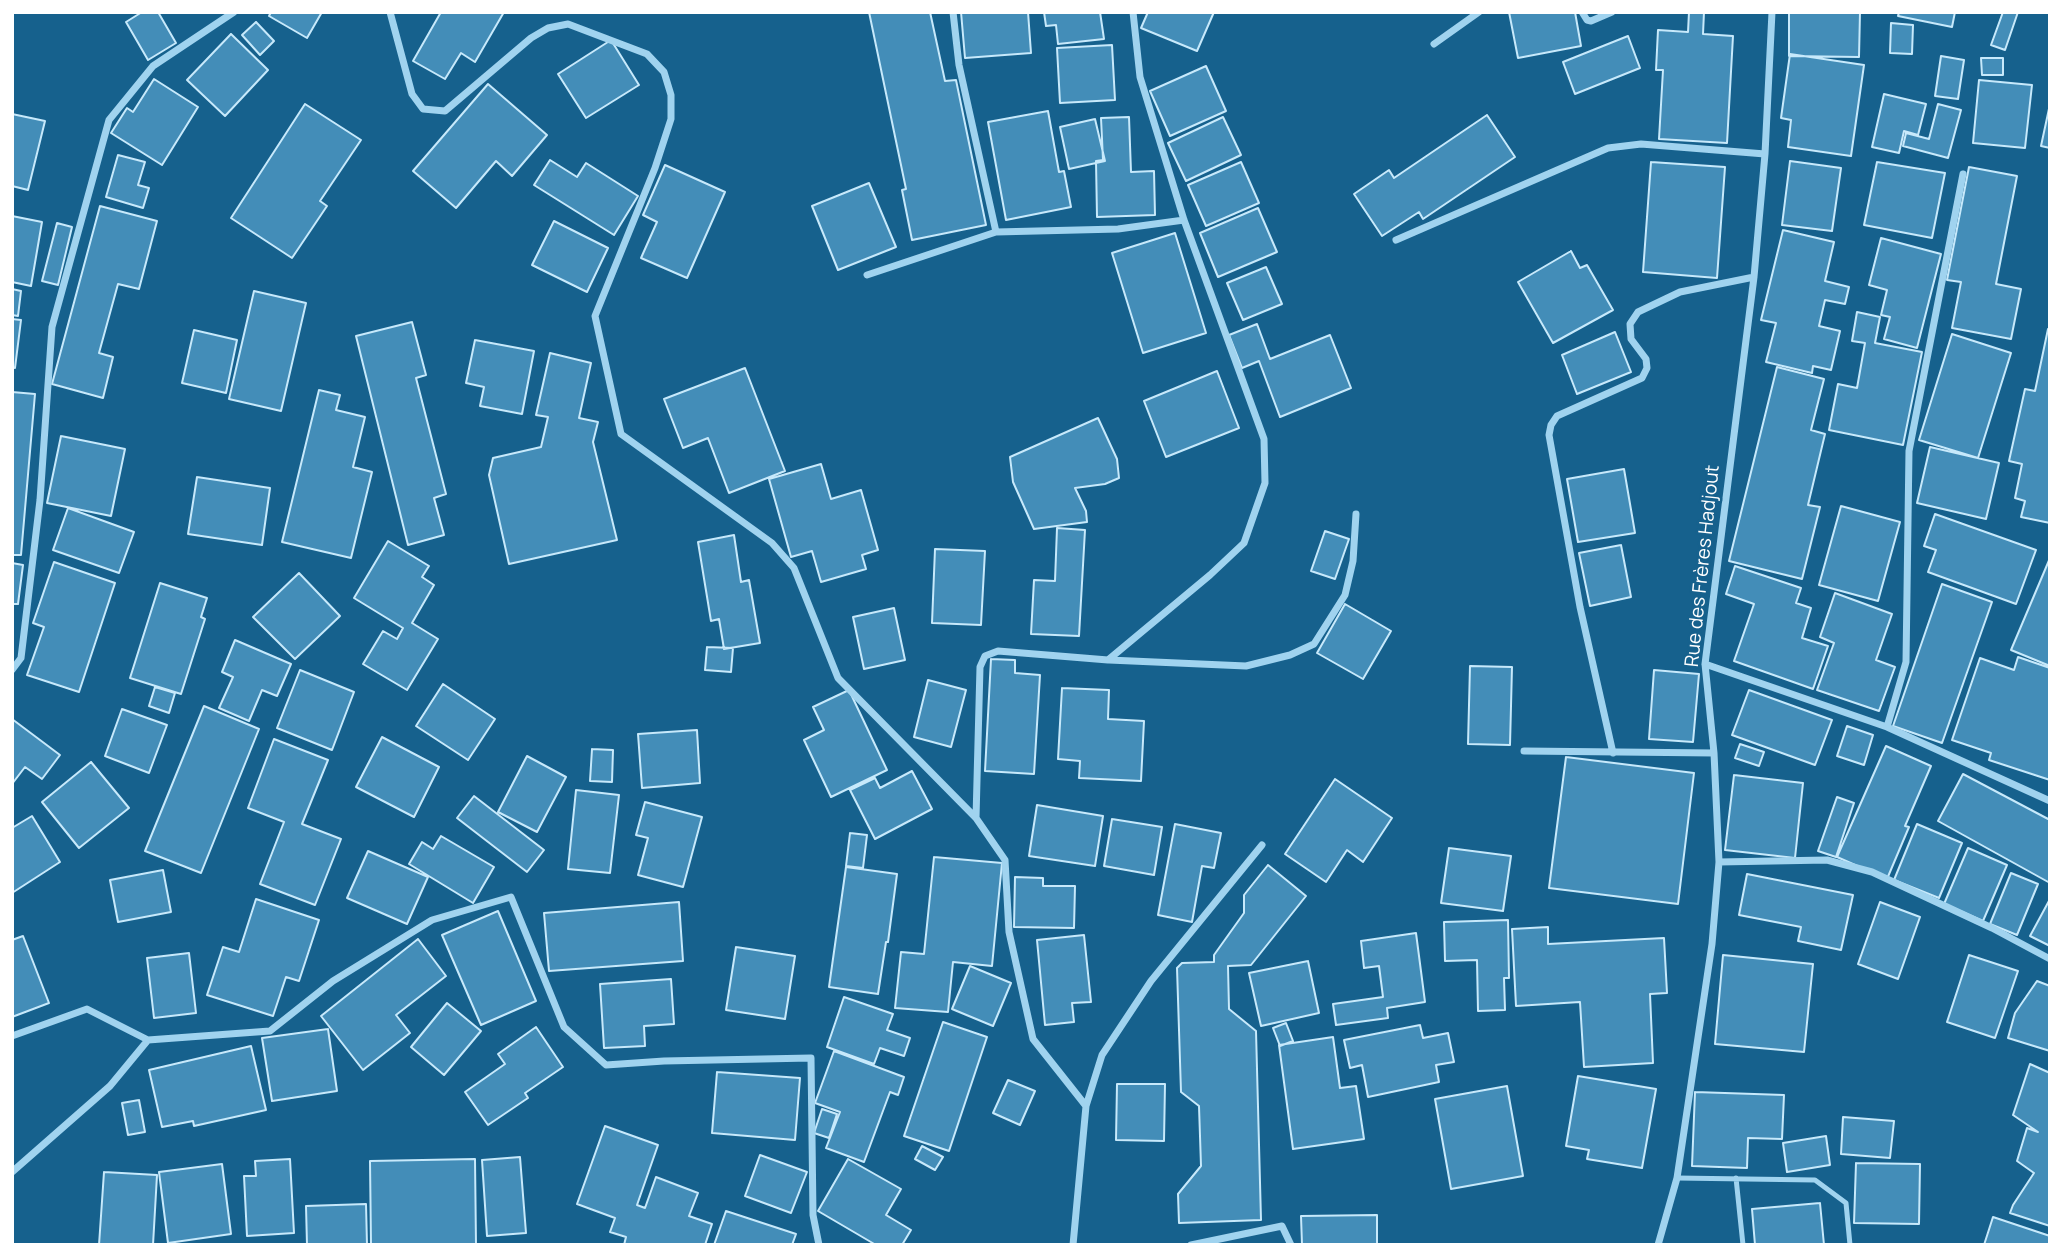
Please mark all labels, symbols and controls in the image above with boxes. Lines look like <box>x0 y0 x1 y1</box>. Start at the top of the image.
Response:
street label: Rue des Frères Hadjout <box>1681 464 1725 668</box>

